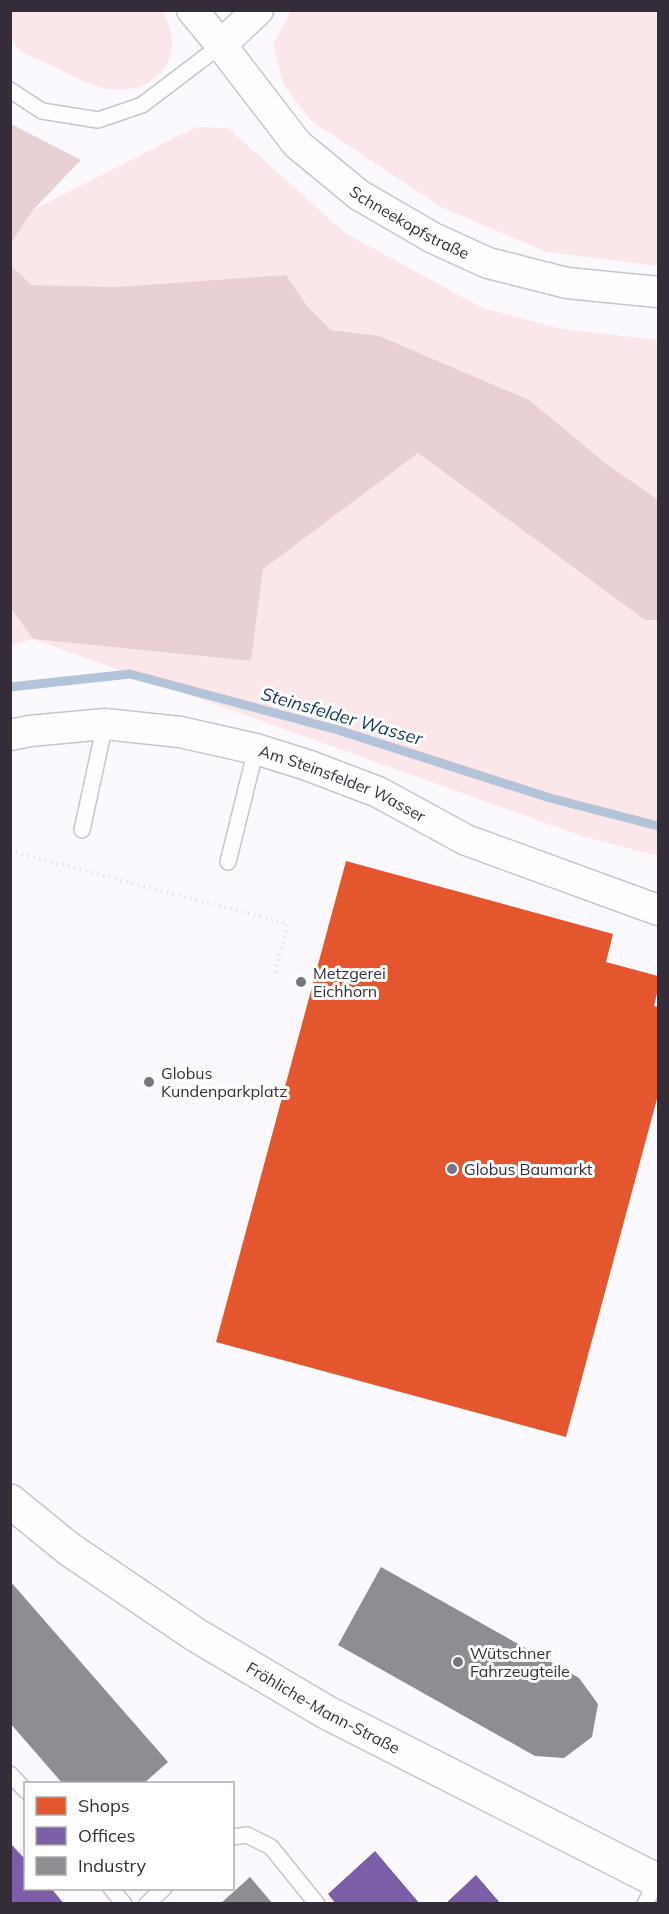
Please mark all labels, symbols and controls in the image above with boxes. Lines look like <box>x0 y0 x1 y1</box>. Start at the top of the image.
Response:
street label: Schneekopfstraße <box>345 181 472 263</box>
water label: Steinsfelder Wasser <box>259 682 427 750</box>
street label: Am Steinsfelder Wasser <box>257 741 429 826</box>
place label: Metzgerei Eichhorn <box>313 963 386 1001</box>
marker: Metzgerei Eichhorn <box>294 975 308 989</box>
place label: Globus Kundenparkplatz <box>161 1063 287 1101</box>
marker: Globus Kundenparkplatz <box>142 1075 156 1089</box>
place label: Globus Baumarkt <box>464 1159 593 1179</box>
marker: Globus Baumarkt <box>445 1162 459 1176</box>
place label: Wütschner Fahrzeugteile <box>470 1643 570 1681</box>
marker: Wütschner Fahrzeugteile <box>451 1655 465 1669</box>
street label: Fröhliche-Mann-Straße <box>243 1657 403 1758</box>
legend <box>24 1782 234 1890</box>
text: Shops <box>78 1794 130 1817</box>
text: Offices <box>78 1824 136 1847</box>
text: Industry <box>78 1854 147 1877</box>

